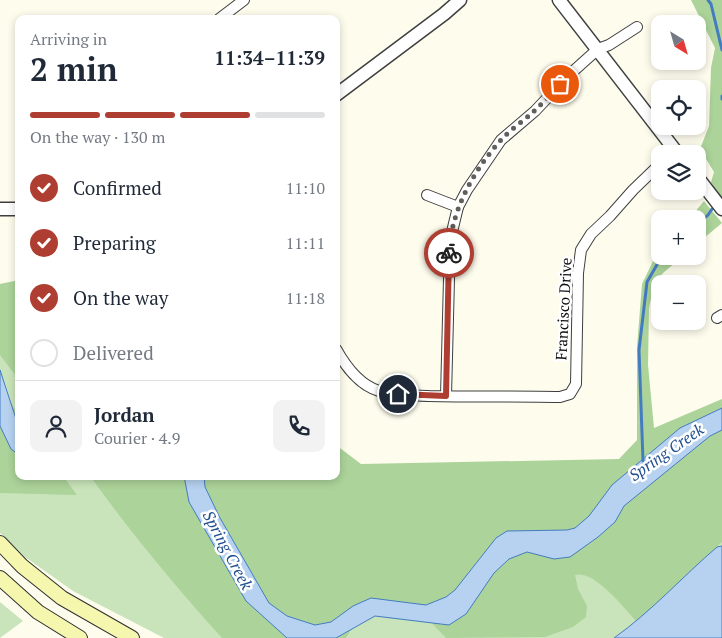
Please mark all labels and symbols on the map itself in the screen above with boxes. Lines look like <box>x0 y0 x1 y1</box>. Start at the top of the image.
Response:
north arrow <box>651 15 706 70</box>
pin <box>539 63 581 105</box>
courier <box>424 228 474 278</box>
street label: Francisco Drive <box>550 257 576 361</box>
pin <box>377 373 419 415</box>
water label: Spring Creek <box>624 418 708 486</box>
water label: Spring Creek <box>198 507 258 594</box>

